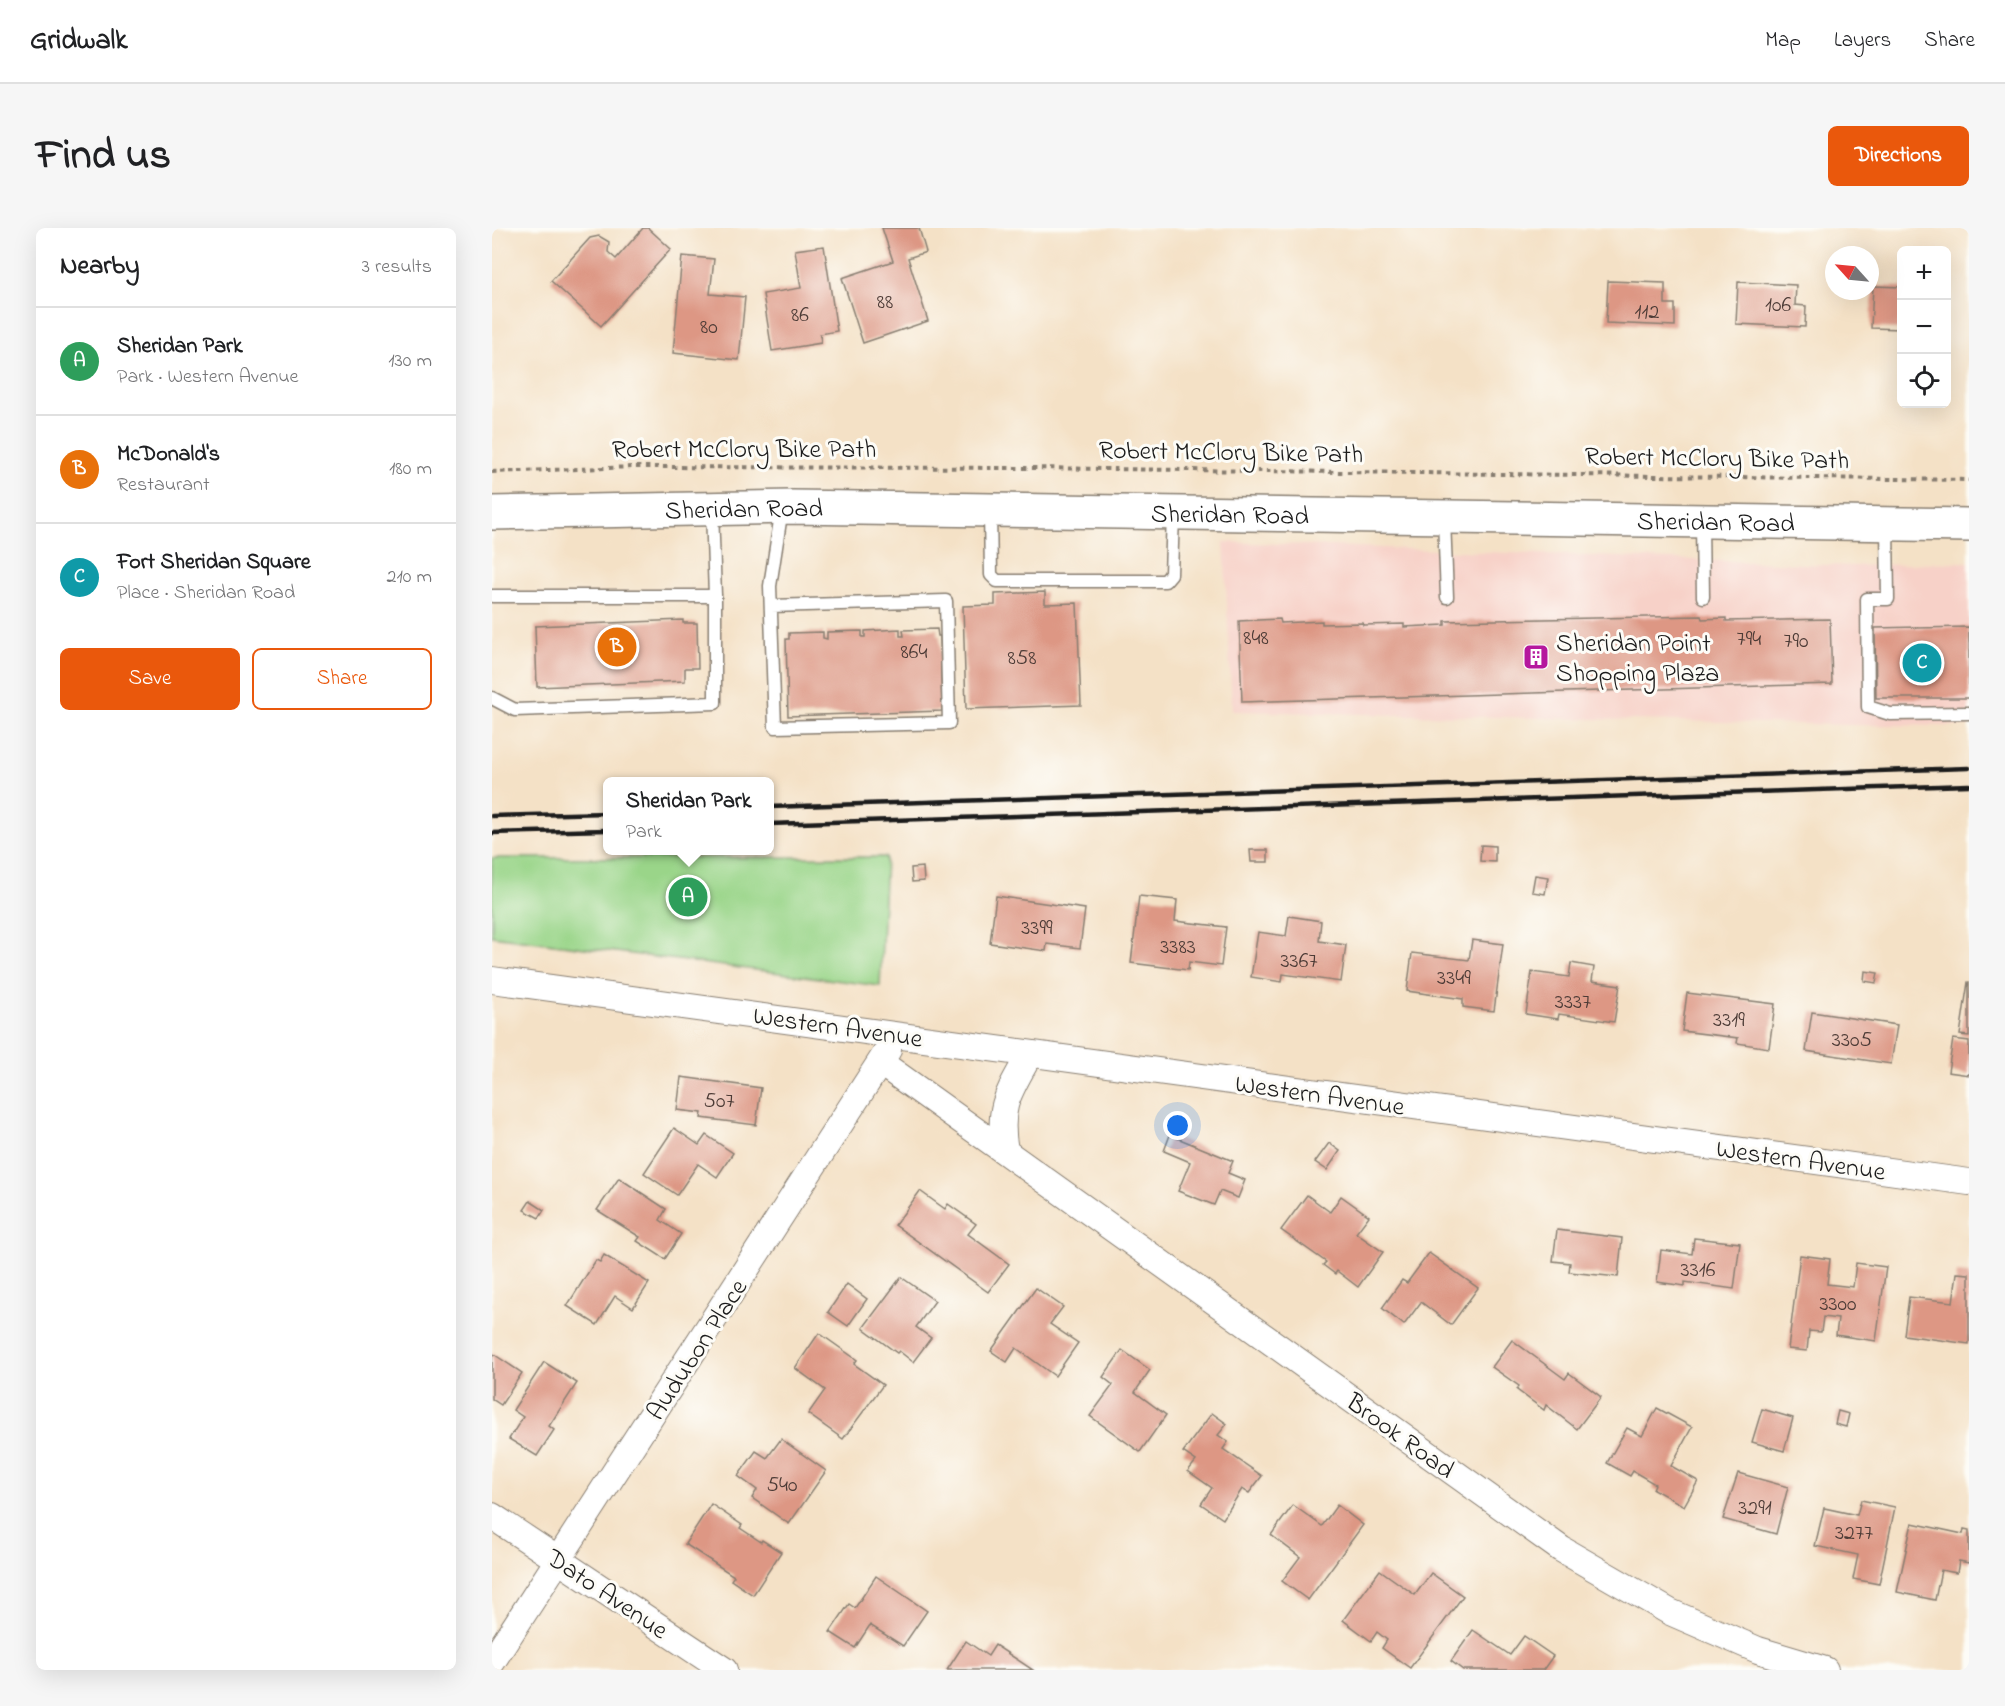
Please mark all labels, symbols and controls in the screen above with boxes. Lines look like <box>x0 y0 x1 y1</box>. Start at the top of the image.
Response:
text: Gridwalk <box>30 21 127 62</box>
text: Map <box>1765 26 1801 56</box>
text: Layers <box>1834 26 1891 56</box>
text: Share <box>1924 26 1975 56</box>
text: Find us <box>36 126 171 187</box>
button: Directions <box>1828 126 1969 186</box>
north arrow <box>1825 246 1879 300</box>
map controls <box>1897 246 1951 408</box>
button: + <box>1897 246 1951 300</box>
text: Nearby <box>60 248 139 286</box>
text: 3 results <box>362 253 432 282</box>
house number: 88 <box>877 287 893 319</box>
house number: 106 <box>1765 290 1791 322</box>
house number: 112 <box>1635 297 1660 329</box>
house number: 86 <box>791 300 809 332</box>
button: − <box>1897 300 1951 354</box>
house number: 80 <box>700 312 718 344</box>
text: Sheridan Park <box>117 331 243 363</box>
text: A <box>73 347 86 376</box>
text: 130 m <box>388 347 432 376</box>
button: locate <box>1897 354 1951 408</box>
text: Park · Western Avenue <box>117 363 299 392</box>
street label: Robert McClory Bike Path <box>612 432 876 470</box>
street label: Robert McClory Bike Path <box>1098 433 1364 475</box>
text: McDonald's <box>117 439 220 471</box>
street label: Robert McClory Bike Path <box>1584 439 1850 481</box>
text: B <box>73 455 86 484</box>
text: 180 m <box>389 455 432 484</box>
text: Restaurant <box>117 471 210 500</box>
street label: Sheridan Road <box>665 491 824 532</box>
street label: Sheridan Road <box>1151 496 1310 537</box>
street label: Sheridan Road <box>1636 504 1795 544</box>
text: Fort Sheridan Square <box>117 547 311 579</box>
text: C <box>74 563 85 592</box>
text: 210 m <box>387 563 432 592</box>
text: Place · Sheridan Road <box>117 579 295 608</box>
house number: 848 <box>1243 623 1269 655</box>
pin: B <box>598 624 636 670</box>
house number: 794 <box>1737 624 1761 656</box>
place label: Sheridan Point Shopping Plaza <box>1556 626 1719 694</box>
house number: 790 <box>1783 626 1809 658</box>
house number: 864 <box>901 637 928 669</box>
pin: C <box>1902 640 1942 686</box>
building icon: Sheridan Point Shopping Plaza <box>1521 642 1551 672</box>
house number: 858 <box>1007 643 1037 675</box>
button: Save <box>60 648 240 710</box>
button: Share <box>252 648 432 710</box>
popup <box>603 777 774 855</box>
text: Sheridan Park <box>626 786 751 818</box>
text: Park <box>626 818 662 847</box>
pin: A <box>668 874 708 920</box>
house number: 3399 <box>1021 913 1053 945</box>
house number: 3383 <box>1160 932 1196 964</box>
house number: 3367 <box>1281 946 1317 978</box>
house number: 3349 <box>1437 963 1471 995</box>
house number: 3337 <box>1555 987 1591 1019</box>
street label: Western Avenue <box>750 998 925 1060</box>
house number: 3319 <box>1713 1005 1745 1037</box>
house number: 3305 <box>1832 1025 1872 1057</box>
street label: Western Avenue <box>1232 1066 1407 1128</box>
house number: 507 <box>703 1086 735 1118</box>
your location <box>1163 1111 1192 1140</box>
street label: Western Avenue <box>1713 1131 1888 1193</box>
house number: 3316 <box>1681 1255 1716 1287</box>
street label: Audubon Place <box>638 1272 759 1429</box>
house number: 3300 <box>1819 1289 1857 1321</box>
street label: Brook Road <box>1336 1384 1462 1490</box>
house number: 540 <box>766 1470 798 1502</box>
house number: 3291 <box>1738 1493 1772 1525</box>
house number: 3277 <box>1835 1518 1873 1550</box>
street label: Dato Avenue <box>537 1540 675 1650</box>

